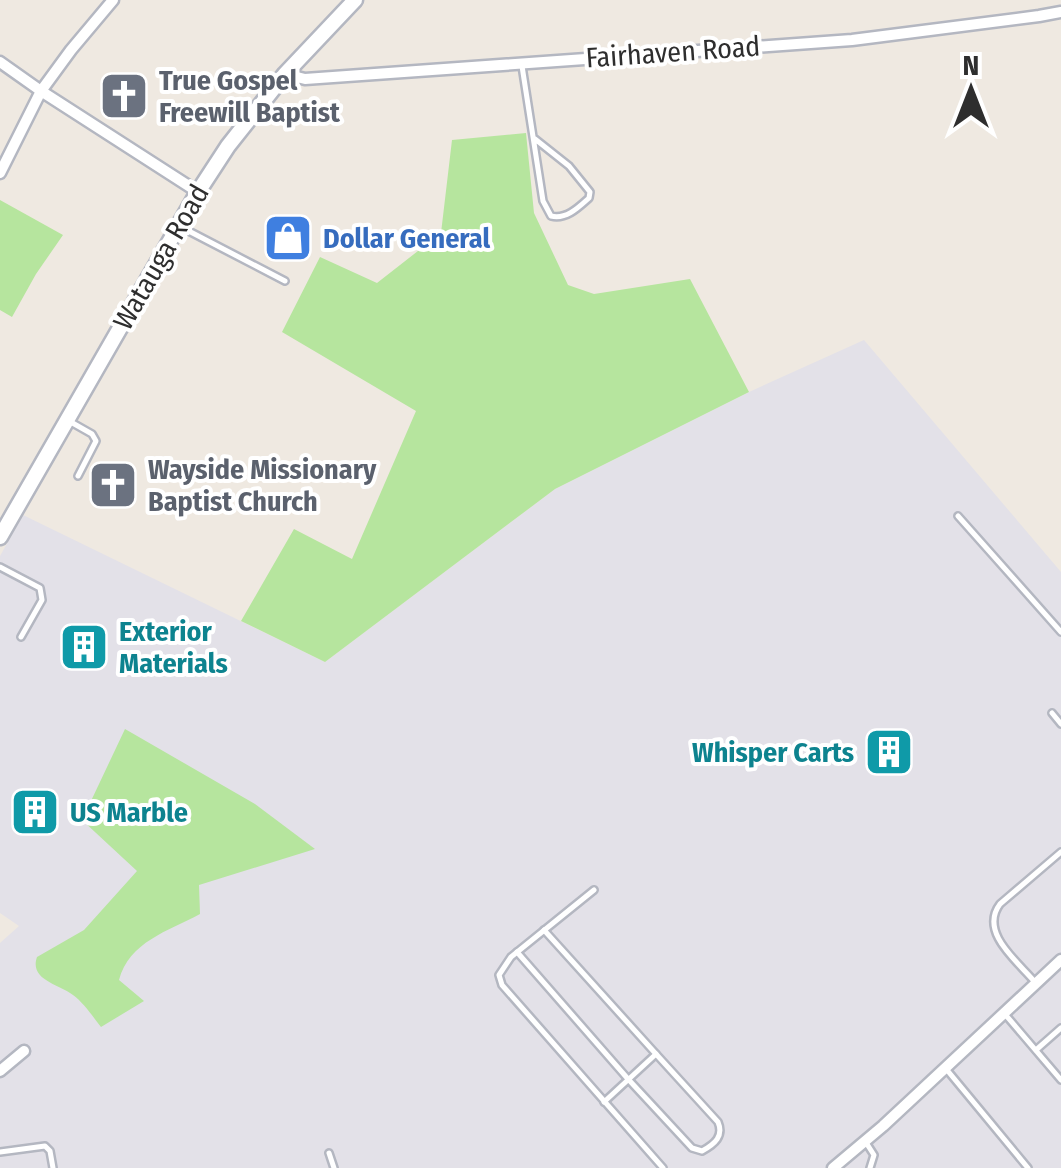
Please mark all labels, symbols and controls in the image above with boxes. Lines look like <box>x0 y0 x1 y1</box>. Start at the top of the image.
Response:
street label: Fairhaven Road <box>585 29 761 75</box>
north arrow <box>921 40 1021 140</box>
text: N <box>963 49 979 82</box>
place label: True Gospel Freewill Baptist <box>159 64 341 129</box>
church icon: True Gospel Freewill Baptist <box>98 70 150 122</box>
street label: Watauga Road <box>106 179 216 335</box>
shop icon: Dollar General <box>262 212 314 264</box>
place label: Dollar General <box>323 222 490 255</box>
place label: Wayside Missionary Baptist Church <box>148 453 377 518</box>
church icon: Wayside Missionary Baptist Church <box>87 459 139 511</box>
place label: Exterior Materials <box>119 615 228 680</box>
building icon: Exterior Materials <box>58 621 110 673</box>
building icon: Whisper Carts <box>863 726 915 778</box>
place label: Whisper Carts <box>692 736 854 769</box>
building icon: US Marble <box>9 786 61 838</box>
place label: US Marble <box>70 796 188 829</box>

